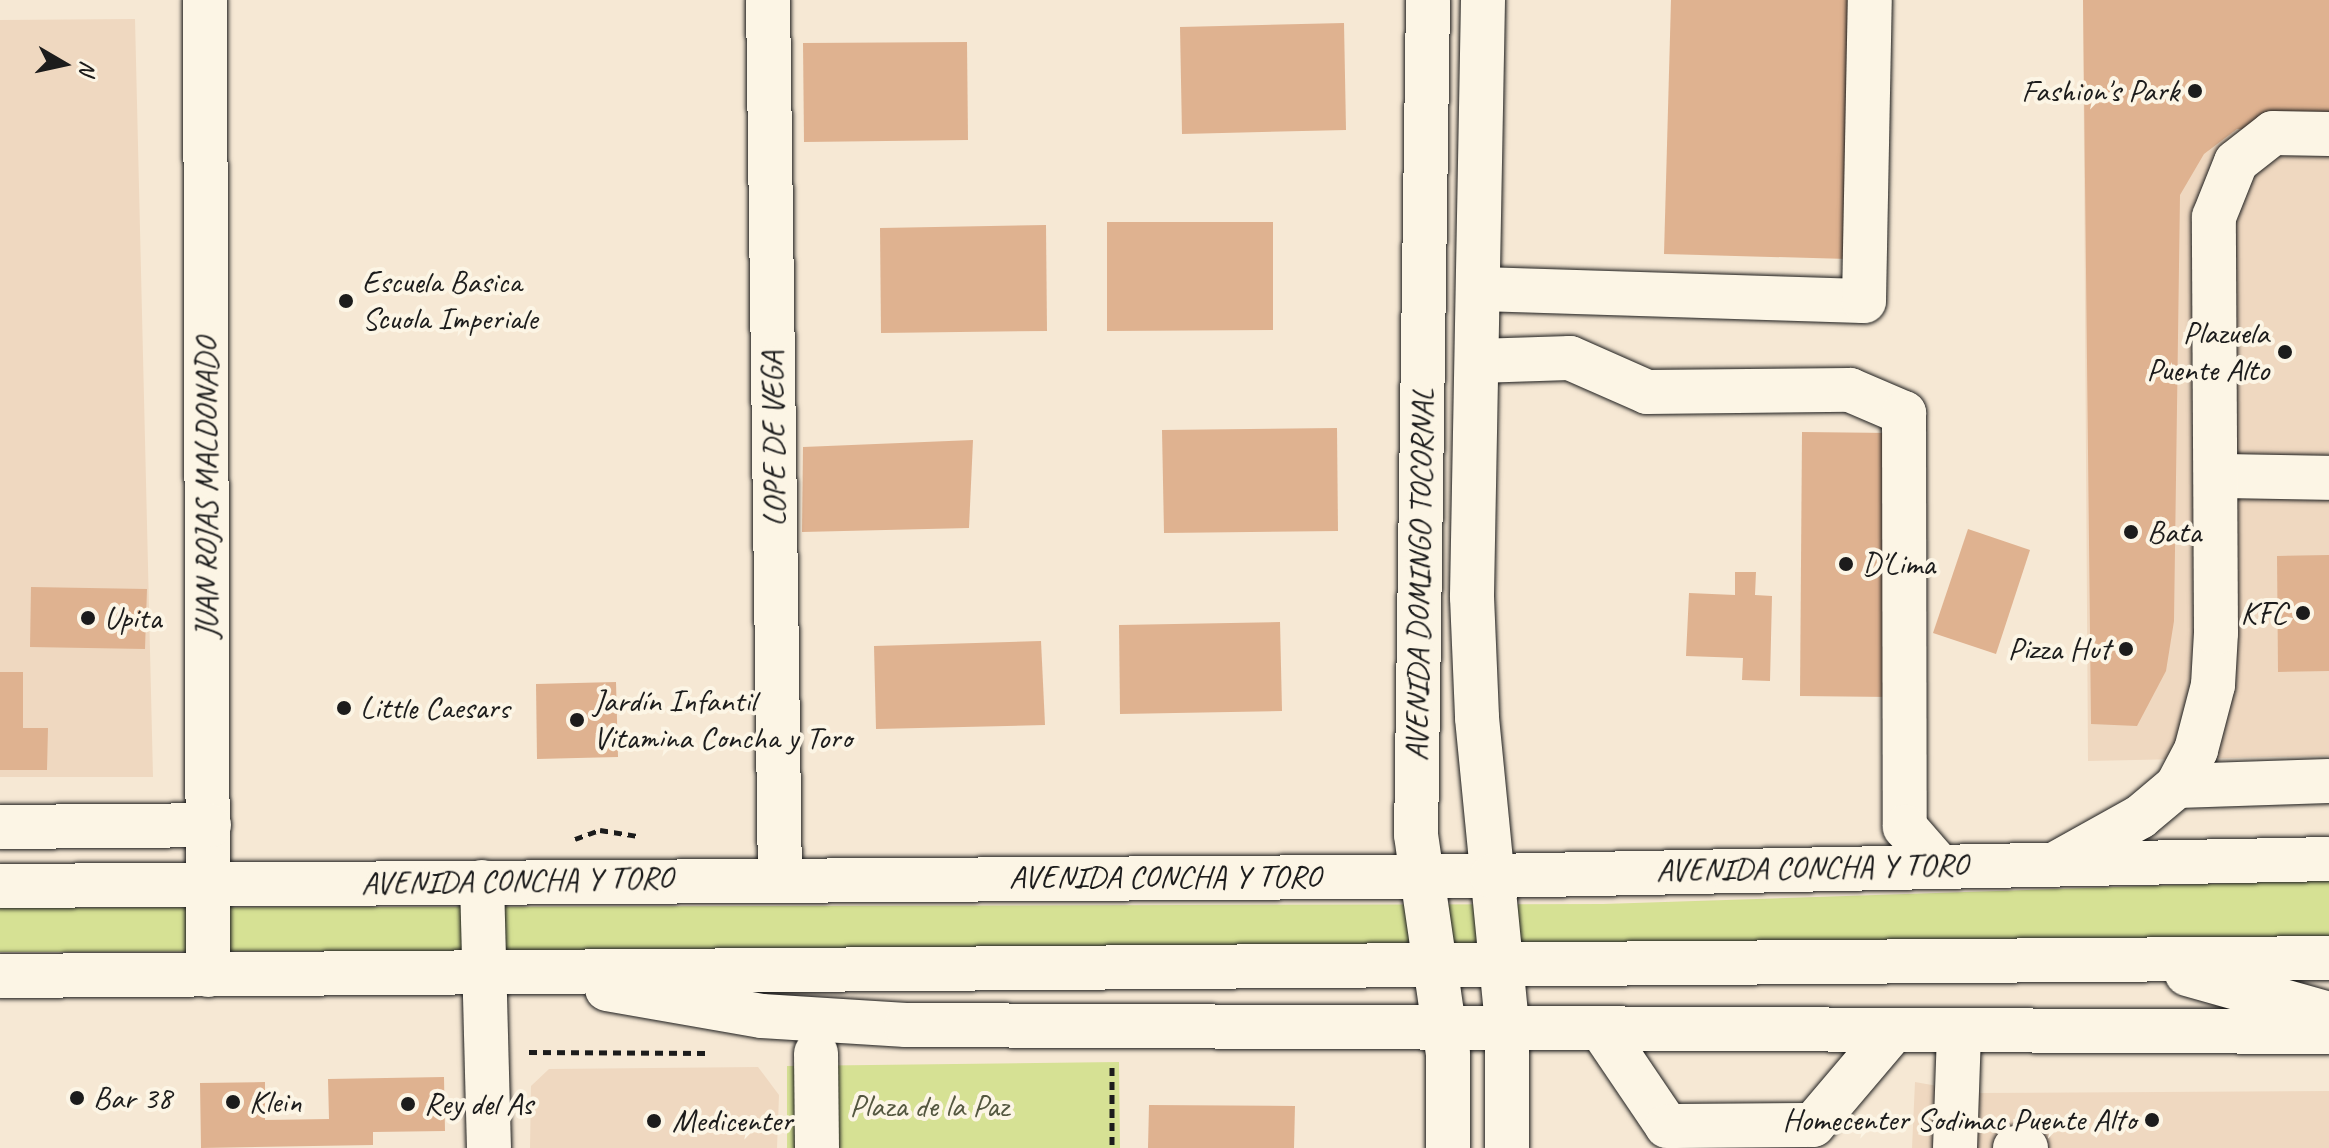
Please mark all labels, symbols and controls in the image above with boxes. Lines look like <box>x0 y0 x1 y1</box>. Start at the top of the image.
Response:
north arrow <box>24 24 104 104</box>
text: N <box>73 59 103 77</box>
place label: Fashion's Park <box>2021 72 2179 110</box>
marker: Fashion's Park <box>2186 82 2204 100</box>
place label: Escuela Basica Scuola Imperiale <box>362 264 537 339</box>
marker: Escuela Basica Scuola Imperiale <box>337 292 355 310</box>
place label: Plazuela Puente Alto <box>2146 315 2269 390</box>
street label: JUAN ROJAS MALDONADO <box>188 337 226 639</box>
marker: Plazuela Puente Alto <box>2276 343 2294 361</box>
street label: LOPE DE VEGA <box>753 351 795 527</box>
street label: AVENIDA DOMINGO TOCORNAL <box>1398 389 1442 761</box>
place label: Bata <box>2147 513 2201 551</box>
marker: Bata <box>2122 523 2140 541</box>
place label: D'Lima <box>1862 545 1935 583</box>
marker: D'Lima <box>1837 555 1855 573</box>
place label: KFC <box>2240 594 2287 632</box>
place label: Upita <box>104 599 161 637</box>
marker: KFC <box>2294 604 2312 622</box>
marker: Upita <box>79 609 97 627</box>
place label: Pizza Hut <box>2008 630 2110 668</box>
marker: Pizza Hut <box>2117 640 2135 658</box>
place label: Jardín Infantil Vitamina Concha y Toro <box>593 683 851 758</box>
place label: Little Caesars <box>360 689 511 727</box>
marker: Little Caesars <box>335 699 353 717</box>
marker: Jardín Infantil Vitamina Concha y Toro <box>568 711 586 729</box>
street label: AVENIDA CONCHA Y TORO <box>1656 846 1968 890</box>
street label: AVENIDA CONCHA Y TORO <box>1009 858 1321 896</box>
street label: AVENIDA CONCHA Y TORO <box>361 859 673 903</box>
place label: Bar 38 <box>93 1079 172 1117</box>
place label: Klein <box>249 1083 301 1121</box>
place label: Rey del As <box>424 1085 533 1123</box>
park label: Plaza de la Paz <box>849 1087 1009 1125</box>
marker: Bar 38 <box>68 1089 86 1107</box>
marker: Klein <box>224 1093 242 1111</box>
marker: Rey del As <box>399 1095 417 1113</box>
place label: Homecenter Sodimac Puente Alto <box>1782 1101 2136 1139</box>
place label: Medicenter <box>672 1102 793 1140</box>
marker: Medicenter <box>643 1110 665 1132</box>
marker: Homecenter Sodimac Puente Alto <box>2143 1111 2161 1129</box>

